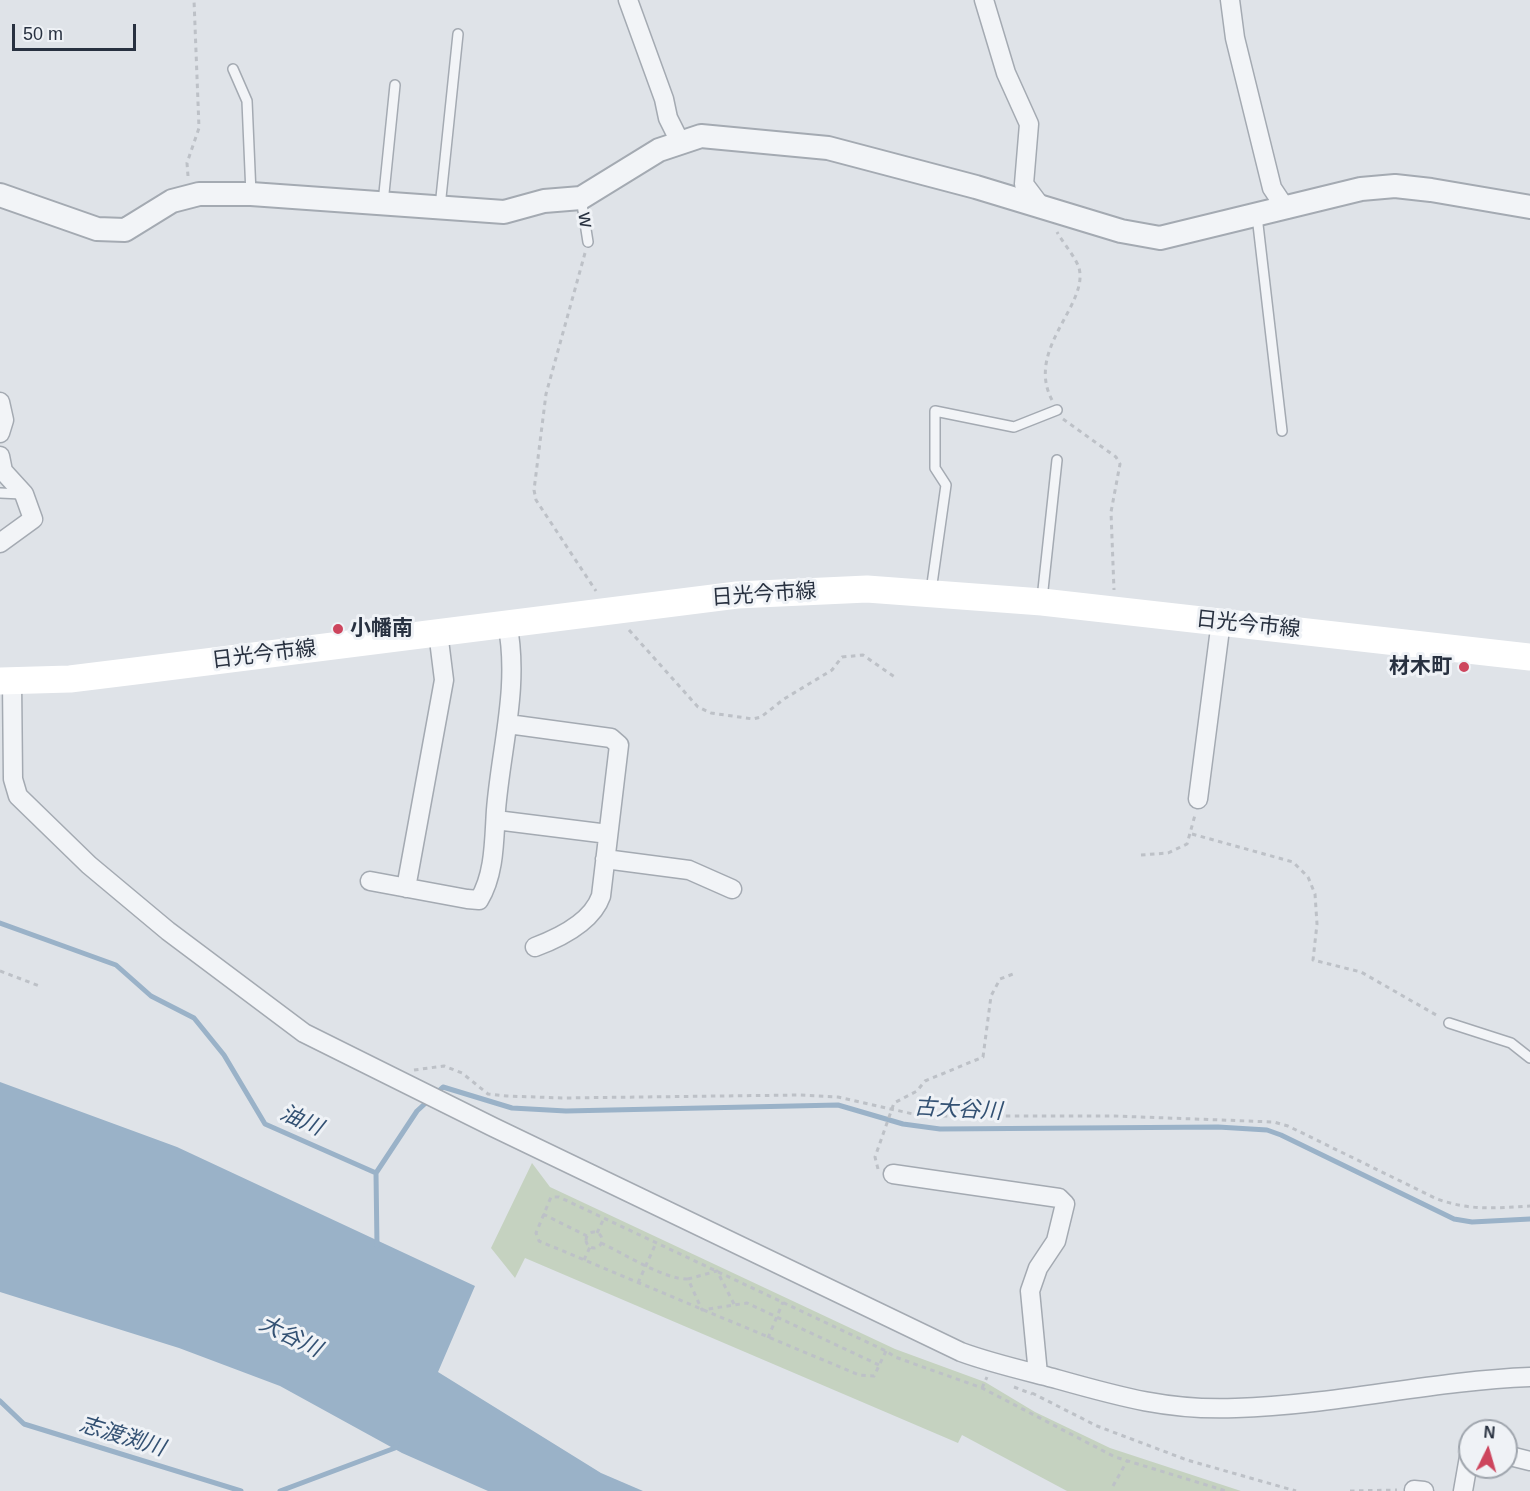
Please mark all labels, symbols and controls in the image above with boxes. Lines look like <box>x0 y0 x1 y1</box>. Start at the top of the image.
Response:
scale bar <box>15 12 140 50</box>
text: 50 m <box>23 24 63 44</box>
street label: w <box>571 211 599 229</box>
street label: 日光今市線 <box>711 579 817 611</box>
street label: 日光今市線 <box>1194 607 1302 643</box>
place label: 小幡南 <box>350 616 413 642</box>
marker: 小幡南 <box>331 622 345 636</box>
street label: 日光今市線 <box>210 636 318 674</box>
place label: 材木町 <box>1389 654 1452 680</box>
marker: 材木町 <box>1457 660 1471 674</box>
water label: 古大谷川 <box>913 1095 1003 1125</box>
water label: 油川 <box>276 1100 326 1142</box>
water label: 大谷川 <box>255 1311 325 1363</box>
water label: 志渡渕川 <box>76 1412 168 1462</box>
north arrow <box>1458 1419 1518 1479</box>
text: N <box>1483 1424 1496 1442</box>

